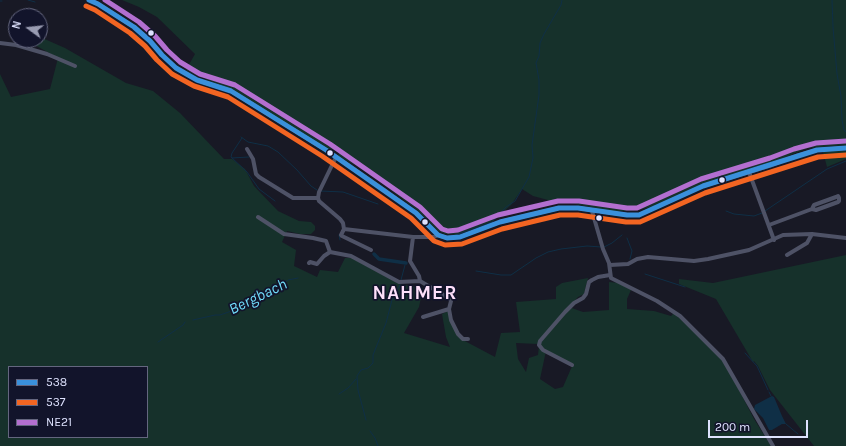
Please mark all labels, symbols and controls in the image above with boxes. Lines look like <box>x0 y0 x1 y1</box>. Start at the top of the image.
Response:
north arrow <box>8 8 48 48</box>
text: N <box>10 20 24 31</box>
unlabelled marker <box>146 28 156 38</box>
unlabelled marker <box>325 148 335 158</box>
unlabelled marker <box>717 175 727 185</box>
unlabelled marker <box>594 213 604 223</box>
unlabelled marker <box>420 217 430 227</box>
water label: Bergbach <box>226 275 290 319</box>
district label: NAHMER <box>373 283 457 305</box>
legend <box>8 366 148 438</box>
text: 538 <box>46 375 67 389</box>
text: 537 <box>46 395 66 409</box>
scale bar <box>710 412 810 438</box>
text: NE21 <box>46 415 72 429</box>
text: 200 m <box>715 420 750 434</box>

